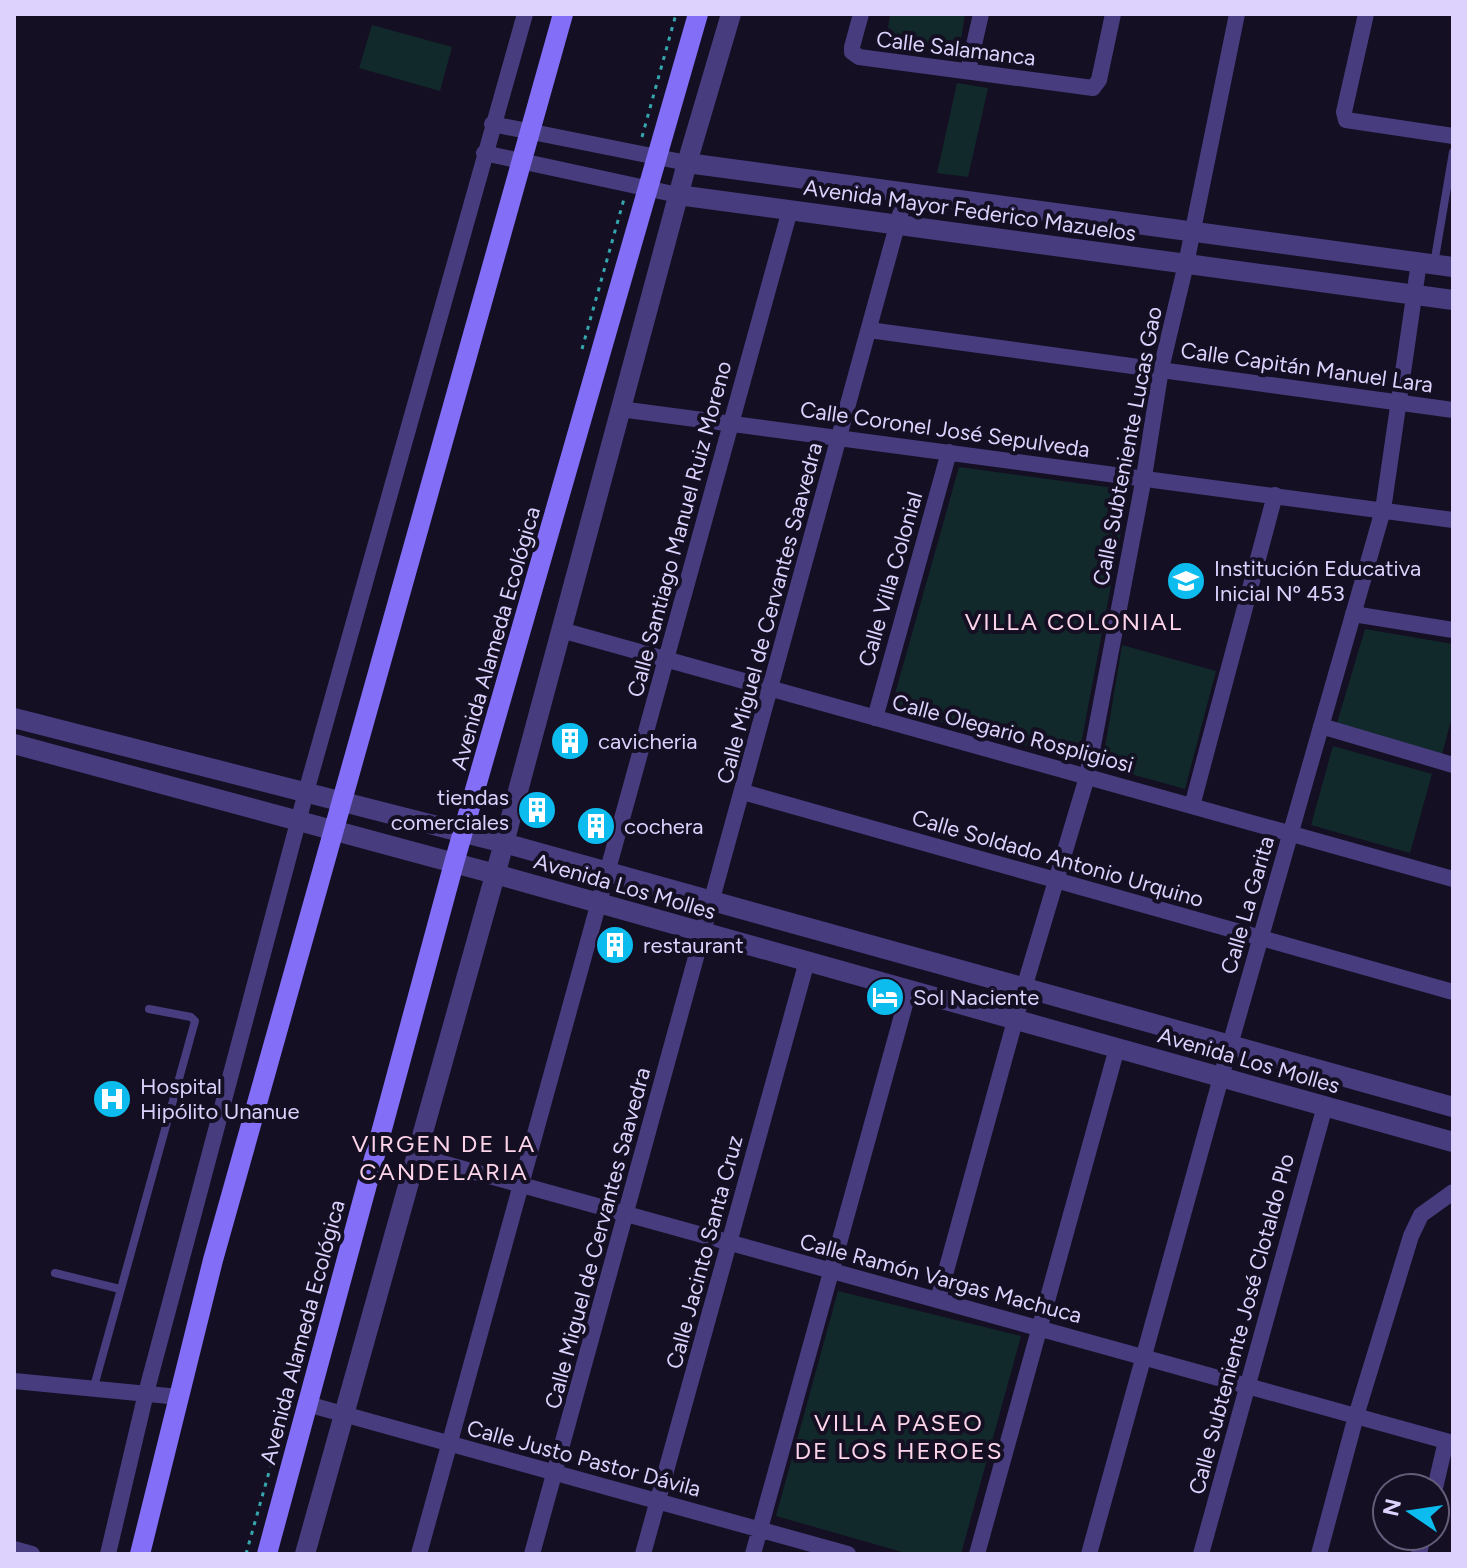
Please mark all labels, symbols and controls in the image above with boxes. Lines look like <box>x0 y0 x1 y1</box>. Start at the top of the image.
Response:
street label: Calle Salamanca <box>875 25 1037 72</box>
street label: Avenida Mayor Federico Mazuelos <box>802 174 1138 247</box>
street label: Calle Subteniente Lucas Gao <box>1087 304 1168 588</box>
street label: Calle Capitán Manuel Lara <box>1179 336 1435 399</box>
street label: Calle Santiago Manuel Ruiz Moreno <box>622 358 737 700</box>
street label: Calle Coronel José Sepulveda <box>798 396 1092 463</box>
street label: Calle Miguel de Cervantes Saavedra <box>711 440 828 787</box>
street label: Calle Villa Colonial <box>853 489 928 670</box>
street label: Avenida Alameda Ecológica <box>445 503 546 773</box>
place label: Institución Educativa Inicial Nº 453 <box>1214 555 1421 607</box>
school or university icon: Institución Educativa Inicial Nº 453 <box>1165 560 1207 602</box>
district label: VILLA COLONIAL <box>965 607 1183 636</box>
street label: Calle Olegario Rospligiosi <box>889 688 1137 779</box>
building icon: cavicheria <box>549 720 591 762</box>
place label: cavicheria <box>598 728 697 755</box>
place label: tiendas comerciales <box>391 784 509 836</box>
building icon: tiendas comerciales <box>516 789 558 831</box>
street label: Calle Soldado Antonio Urquino <box>909 804 1207 913</box>
building icon: cochera <box>575 805 617 847</box>
place label: cochera <box>624 813 704 840</box>
street label: Calle La Garita <box>1215 833 1280 977</box>
street label: Avenida Los Molles <box>531 848 719 925</box>
building icon: restaurant <box>594 924 636 966</box>
place label: restaurant <box>643 932 744 959</box>
hotel icon: Sol Naciente <box>864 976 906 1018</box>
place label: Sol Naciente <box>913 984 1039 1011</box>
street label: Avenida Los Molles <box>1155 1022 1343 1099</box>
street label: Calle Miguel de Cervantes Saavedra <box>539 1065 656 1412</box>
place label: Hospital Hipólito Unanue <box>140 1073 299 1125</box>
hospital icon: Hospital Hipólito Unanue <box>91 1078 133 1120</box>
district label: VIRGEN DE LA CANDELARIA <box>352 1129 536 1186</box>
street label: Calle Jacinto Santa Cruz <box>660 1132 749 1372</box>
street label: Calle Subteniente José Clotaldo Plo <box>1183 1151 1300 1497</box>
street label: Avenida Alameda Ecológica <box>254 1197 351 1467</box>
street label: Calle Ramón Vargas Machuca <box>797 1228 1085 1329</box>
district label: VILLA PASEO DE LOS HEROES <box>795 1408 1003 1465</box>
street label: Calle Justo Pastor Dávila <box>464 1414 704 1503</box>
north arrow <box>1371 1472 1451 1552</box>
text: N <box>1377 1496 1407 1519</box>

